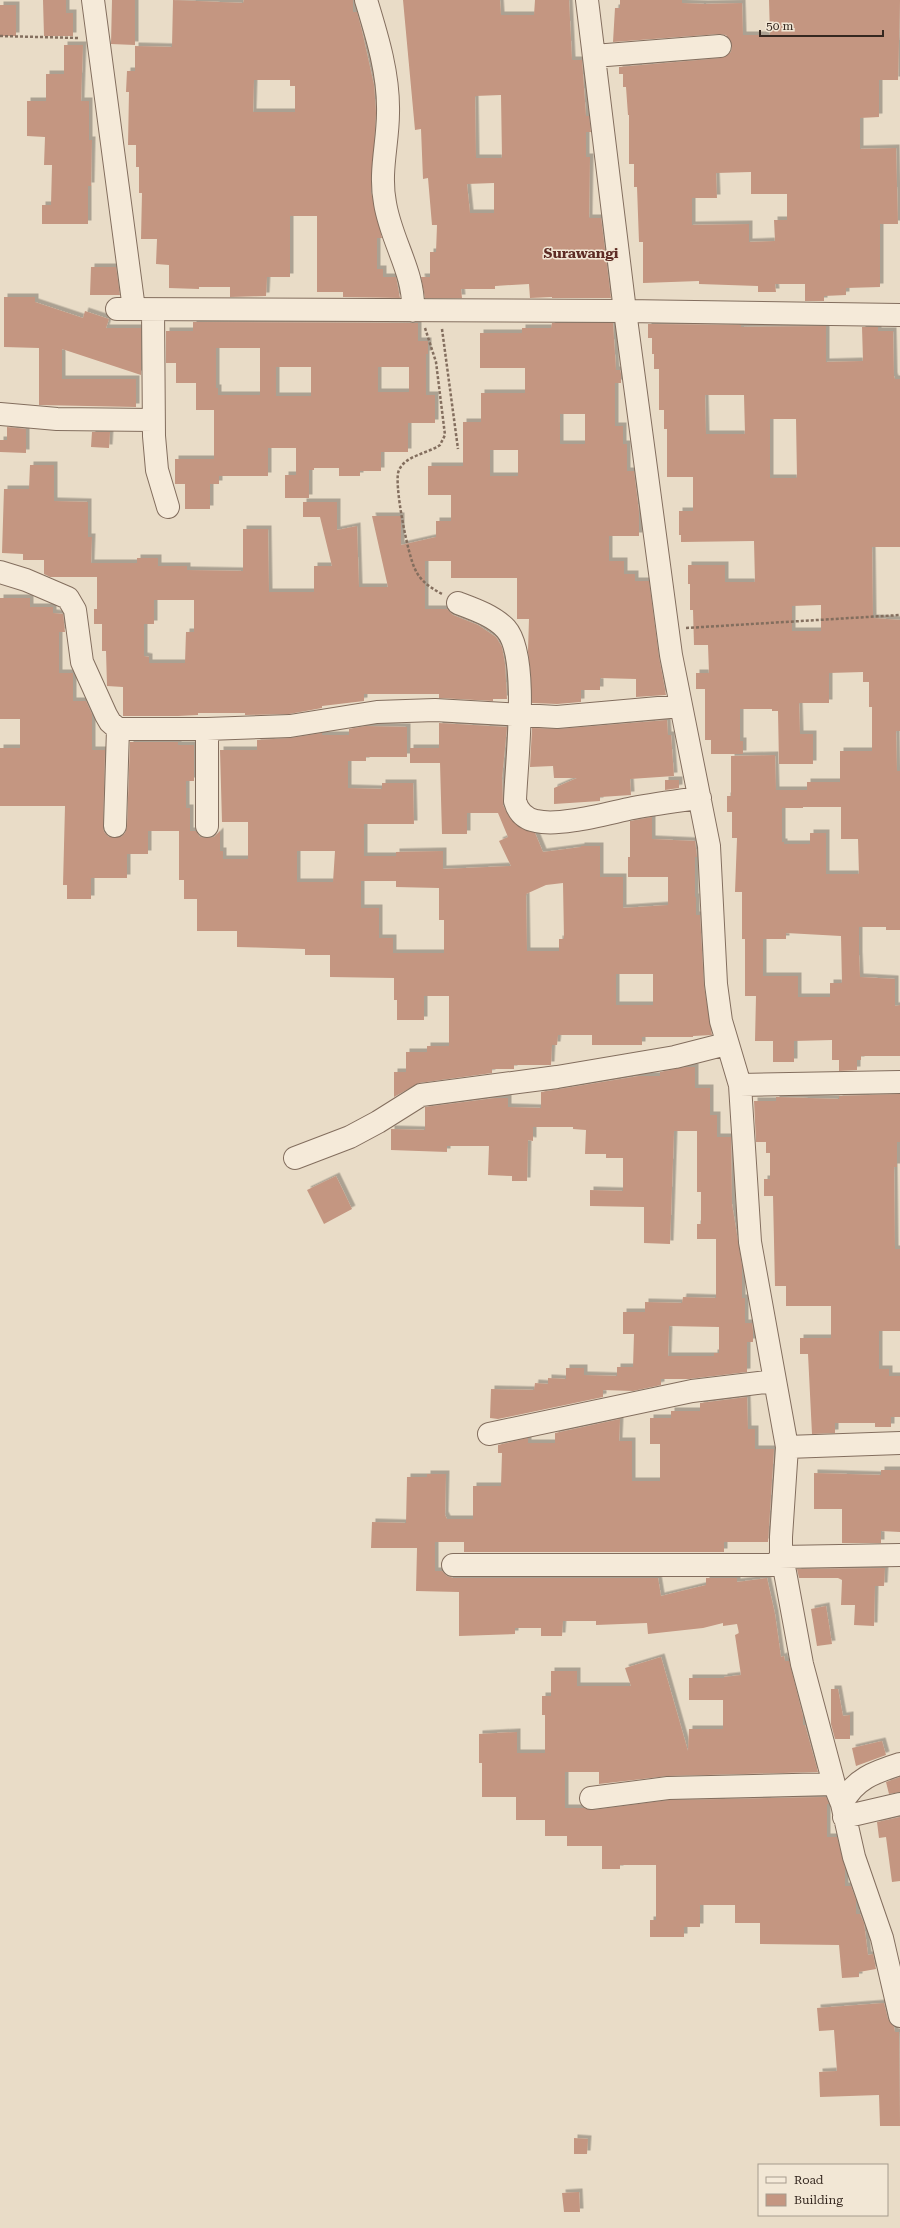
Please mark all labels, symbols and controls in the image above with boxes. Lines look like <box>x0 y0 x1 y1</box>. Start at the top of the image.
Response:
scale bar <box>760 12 883 38</box>
text: 50 m <box>766 19 793 33</box>
district label: Surawangi <box>544 245 619 261</box>
legend <box>758 2164 888 2216</box>
text: Road <box>794 2173 824 2187</box>
text: Building <box>794 2193 843 2207</box>

